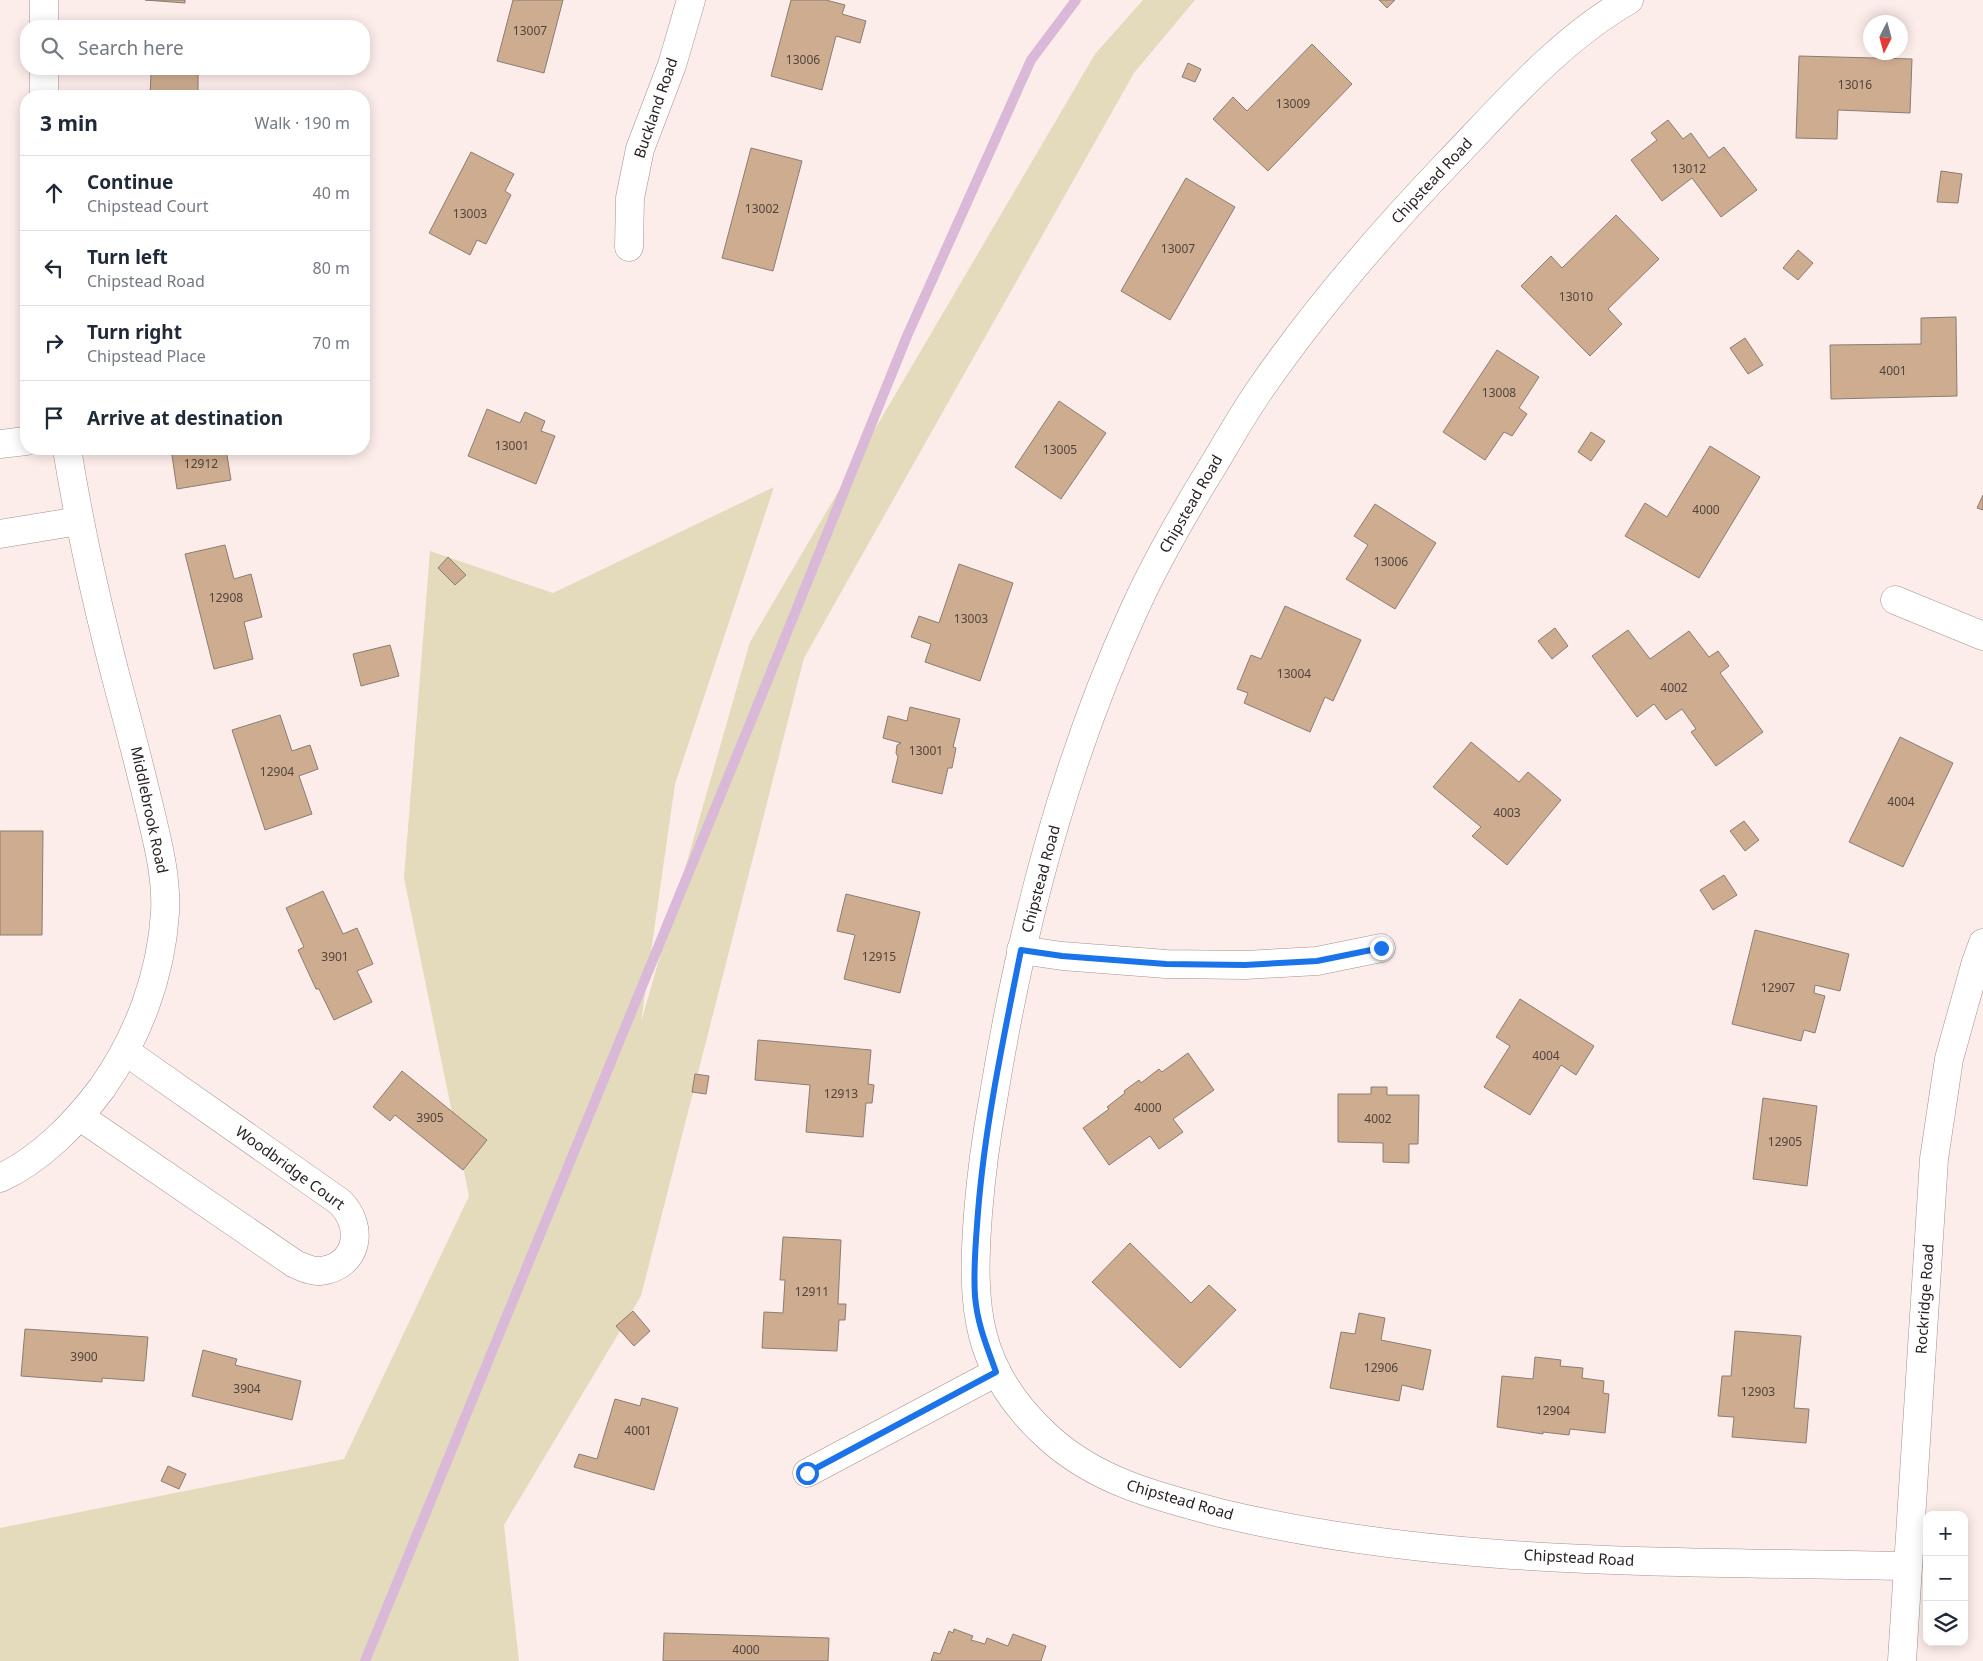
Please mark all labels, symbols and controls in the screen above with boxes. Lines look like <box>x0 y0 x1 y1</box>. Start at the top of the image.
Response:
north arrow <box>1863 15 1908 60</box>
search box <box>20 20 370 75</box>
house number: 13007 <box>513 22 547 39</box>
icon: search <box>38 34 66 62</box>
text: Search here <box>78 35 184 61</box>
house number: 13006 <box>786 51 820 68</box>
street label: Buckland Road <box>629 55 682 161</box>
house number: 13016 <box>1838 76 1872 93</box>
house number: 13009 <box>1276 95 1310 112</box>
text: 3 min <box>40 109 98 137</box>
text: Walk · 190 m <box>255 112 350 134</box>
street label: Chipstead Road <box>1386 133 1476 228</box>
house number: 13012 <box>1672 160 1706 177</box>
text: Continue <box>87 169 173 195</box>
icon: ahead <box>40 179 68 207</box>
text: 40 m <box>313 182 350 204</box>
text: Chipstead Court <box>87 195 208 217</box>
house number: 13002 <box>745 200 779 217</box>
house number: 13003 <box>453 205 487 222</box>
house number: 13007 <box>1161 240 1195 257</box>
text: Turn left <box>87 244 168 270</box>
icon: left <box>40 254 68 282</box>
text: 80 m <box>313 257 350 279</box>
text: Chipstead Road <box>87 270 205 292</box>
house number: 13010 <box>1559 288 1593 305</box>
text: Turn right <box>87 319 182 345</box>
icon: right <box>40 329 68 357</box>
text: 70 m <box>313 332 350 354</box>
text: Chipstead Place <box>87 345 206 367</box>
house number: 4001 <box>1879 362 1907 379</box>
house number: 13008 <box>1482 384 1516 401</box>
icon: arrive <box>40 404 68 432</box>
text: Arrive at destination <box>87 405 283 431</box>
house number: 13001 <box>495 437 529 454</box>
house number: 13005 <box>1043 441 1077 458</box>
street label: Chipstead Road <box>1154 451 1226 556</box>
house number: 12912 <box>184 455 218 472</box>
house number: 4000 <box>1692 501 1720 518</box>
house number: 13006 <box>1374 553 1408 570</box>
house number: 12908 <box>209 589 243 606</box>
house number: 13003 <box>954 610 988 627</box>
house number: 13004 <box>1277 665 1311 682</box>
house number: 4002 <box>1660 679 1688 696</box>
house number: 13001 <box>909 742 943 759</box>
street label: Middlebrook Road <box>127 744 173 875</box>
house number: 12904 <box>260 763 294 780</box>
house number: 4004 <box>1887 793 1915 810</box>
house number: 4003 <box>1493 804 1521 821</box>
street label: Chipstead Road <box>1016 823 1064 935</box>
route end <box>1370 937 1393 960</box>
house number: 3901 <box>321 948 349 965</box>
house number: 12915 <box>862 948 896 965</box>
house number: 12907 <box>1761 979 1795 996</box>
house number: 4004 <box>1532 1047 1560 1064</box>
house number: 12913 <box>824 1085 858 1102</box>
house number: 4000 <box>1134 1099 1162 1116</box>
house number: 3905 <box>416 1109 444 1126</box>
house number: 4002 <box>1364 1110 1392 1127</box>
street label: Woodbridge Court <box>232 1121 350 1214</box>
house number: 12905 <box>1768 1133 1802 1150</box>
street label: Rockridge Road <box>1910 1243 1938 1355</box>
house number: 12911 <box>795 1283 829 1300</box>
house number: 3900 <box>70 1348 98 1365</box>
house number: 12906 <box>1364 1359 1398 1376</box>
house number: 3904 <box>233 1380 261 1397</box>
house number: 12903 <box>1741 1383 1775 1400</box>
house number: 12904 <box>1536 1402 1570 1419</box>
house number: 4001 <box>624 1422 652 1439</box>
route start <box>796 1462 819 1485</box>
street label: Chipstead Road <box>1124 1474 1236 1524</box>
map controls <box>1923 1511 1968 1646</box>
button: + <box>1923 1511 1968 1556</box>
street label: Chipstead Road <box>1523 1544 1635 1570</box>
button: − <box>1923 1556 1968 1601</box>
button: layers <box>1923 1601 1968 1646</box>
house number: 4000 <box>732 1641 760 1658</box>

